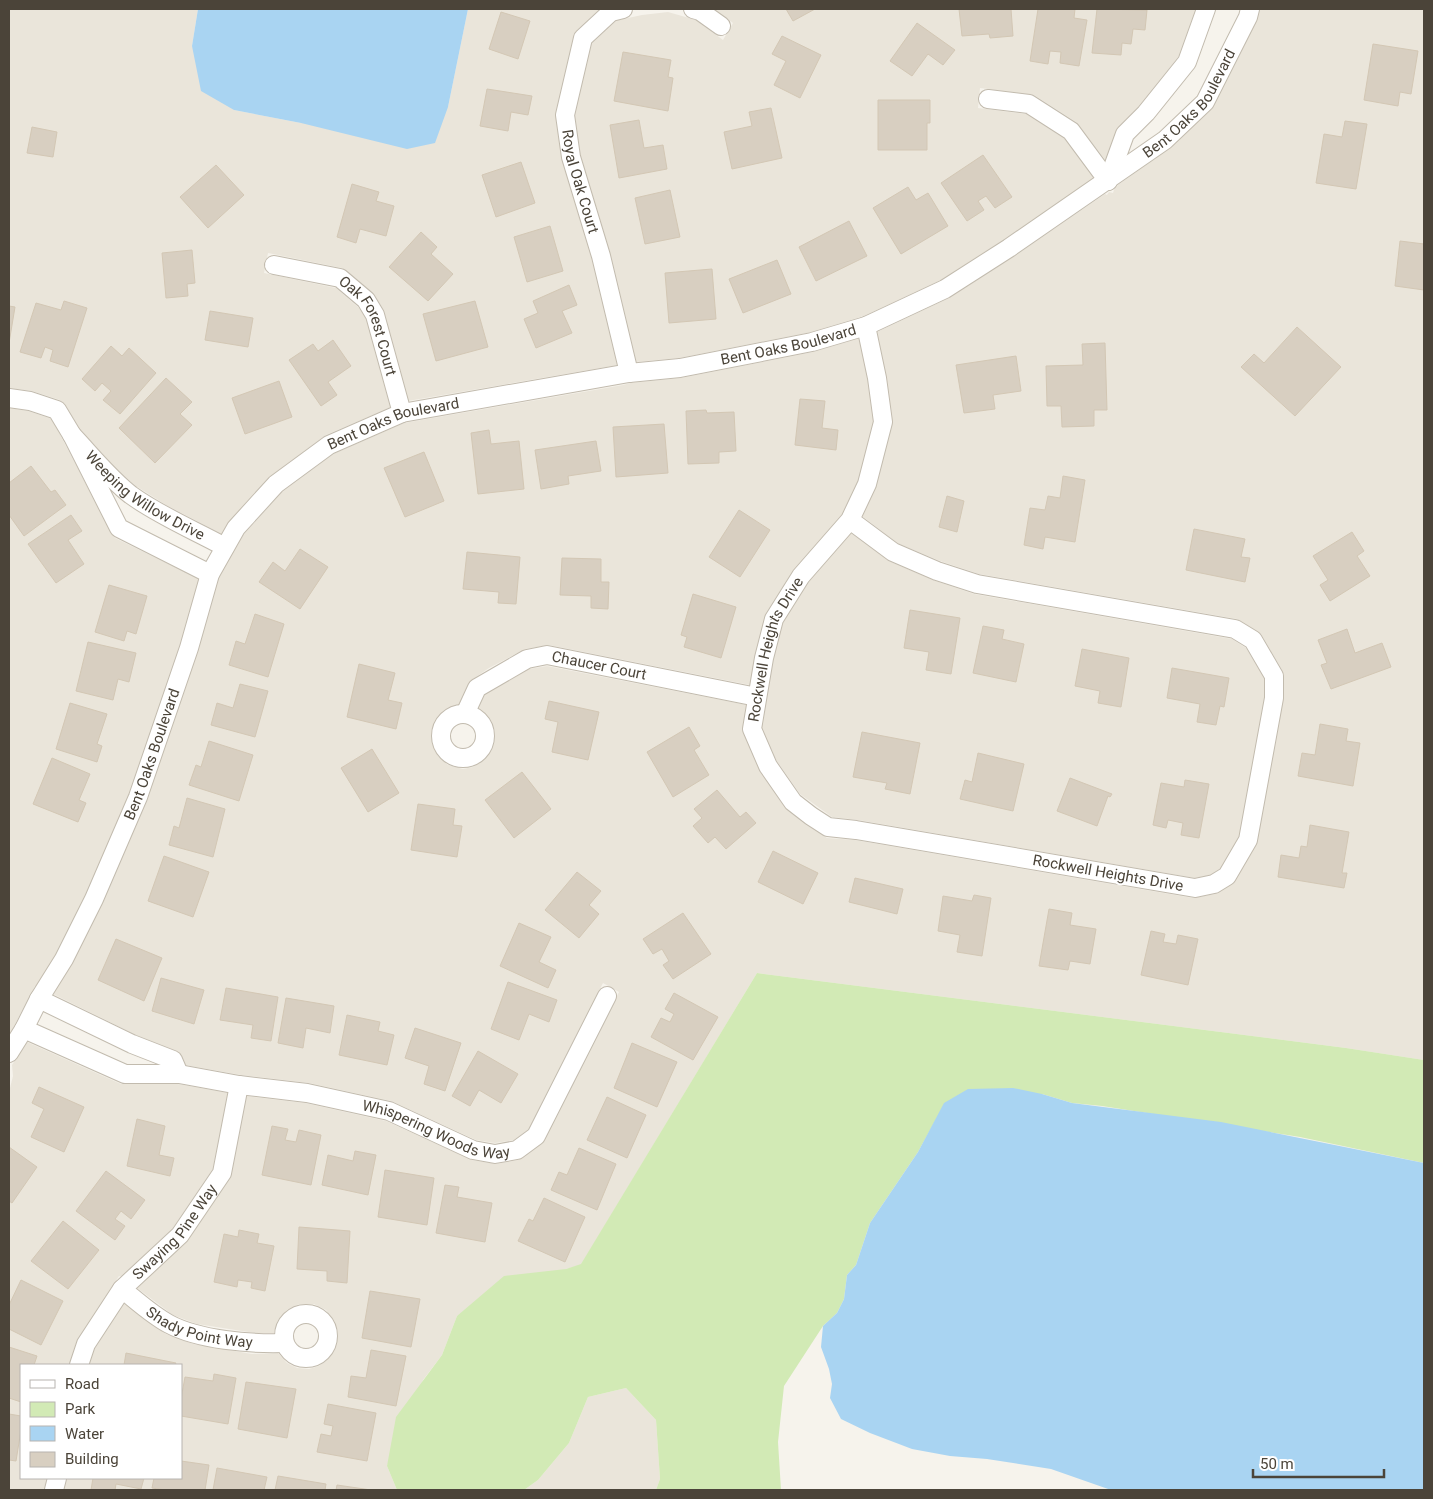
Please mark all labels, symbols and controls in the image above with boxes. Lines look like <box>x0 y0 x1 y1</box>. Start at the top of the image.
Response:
street label: Bent Oaks Boulevard <box>1139 46 1239 162</box>
street label: Royal Oak Court <box>558 128 603 236</box>
street label: Oak Forest Court <box>335 272 400 378</box>
street label: Bent Oaks Boulevard <box>719 320 858 369</box>
street label: Bent Oaks Boulevard <box>325 394 460 454</box>
street label: Weeping Willow Drive <box>82 447 208 544</box>
street label: Rockwell Heights Drive <box>744 574 807 723</box>
street label: Chaucer Court <box>550 647 648 684</box>
street label: Bent Oaks Boulevard <box>120 686 183 823</box>
street label: Rockwell Heights Drive <box>1031 851 1185 895</box>
street label: Whispering Woods Way <box>361 1096 511 1163</box>
street label: Swaying Pine Way <box>129 1181 221 1284</box>
street label: Shady Point Way <box>142 1303 253 1352</box>
legend <box>20 1364 182 1479</box>
text: Road <box>65 1375 99 1393</box>
text: Park <box>65 1400 96 1418</box>
text: Water <box>65 1425 104 1443</box>
scale bar <box>1253 1446 1384 1478</box>
text: Building <box>65 1450 119 1468</box>
text: 50 m <box>1260 1455 1294 1473</box>

